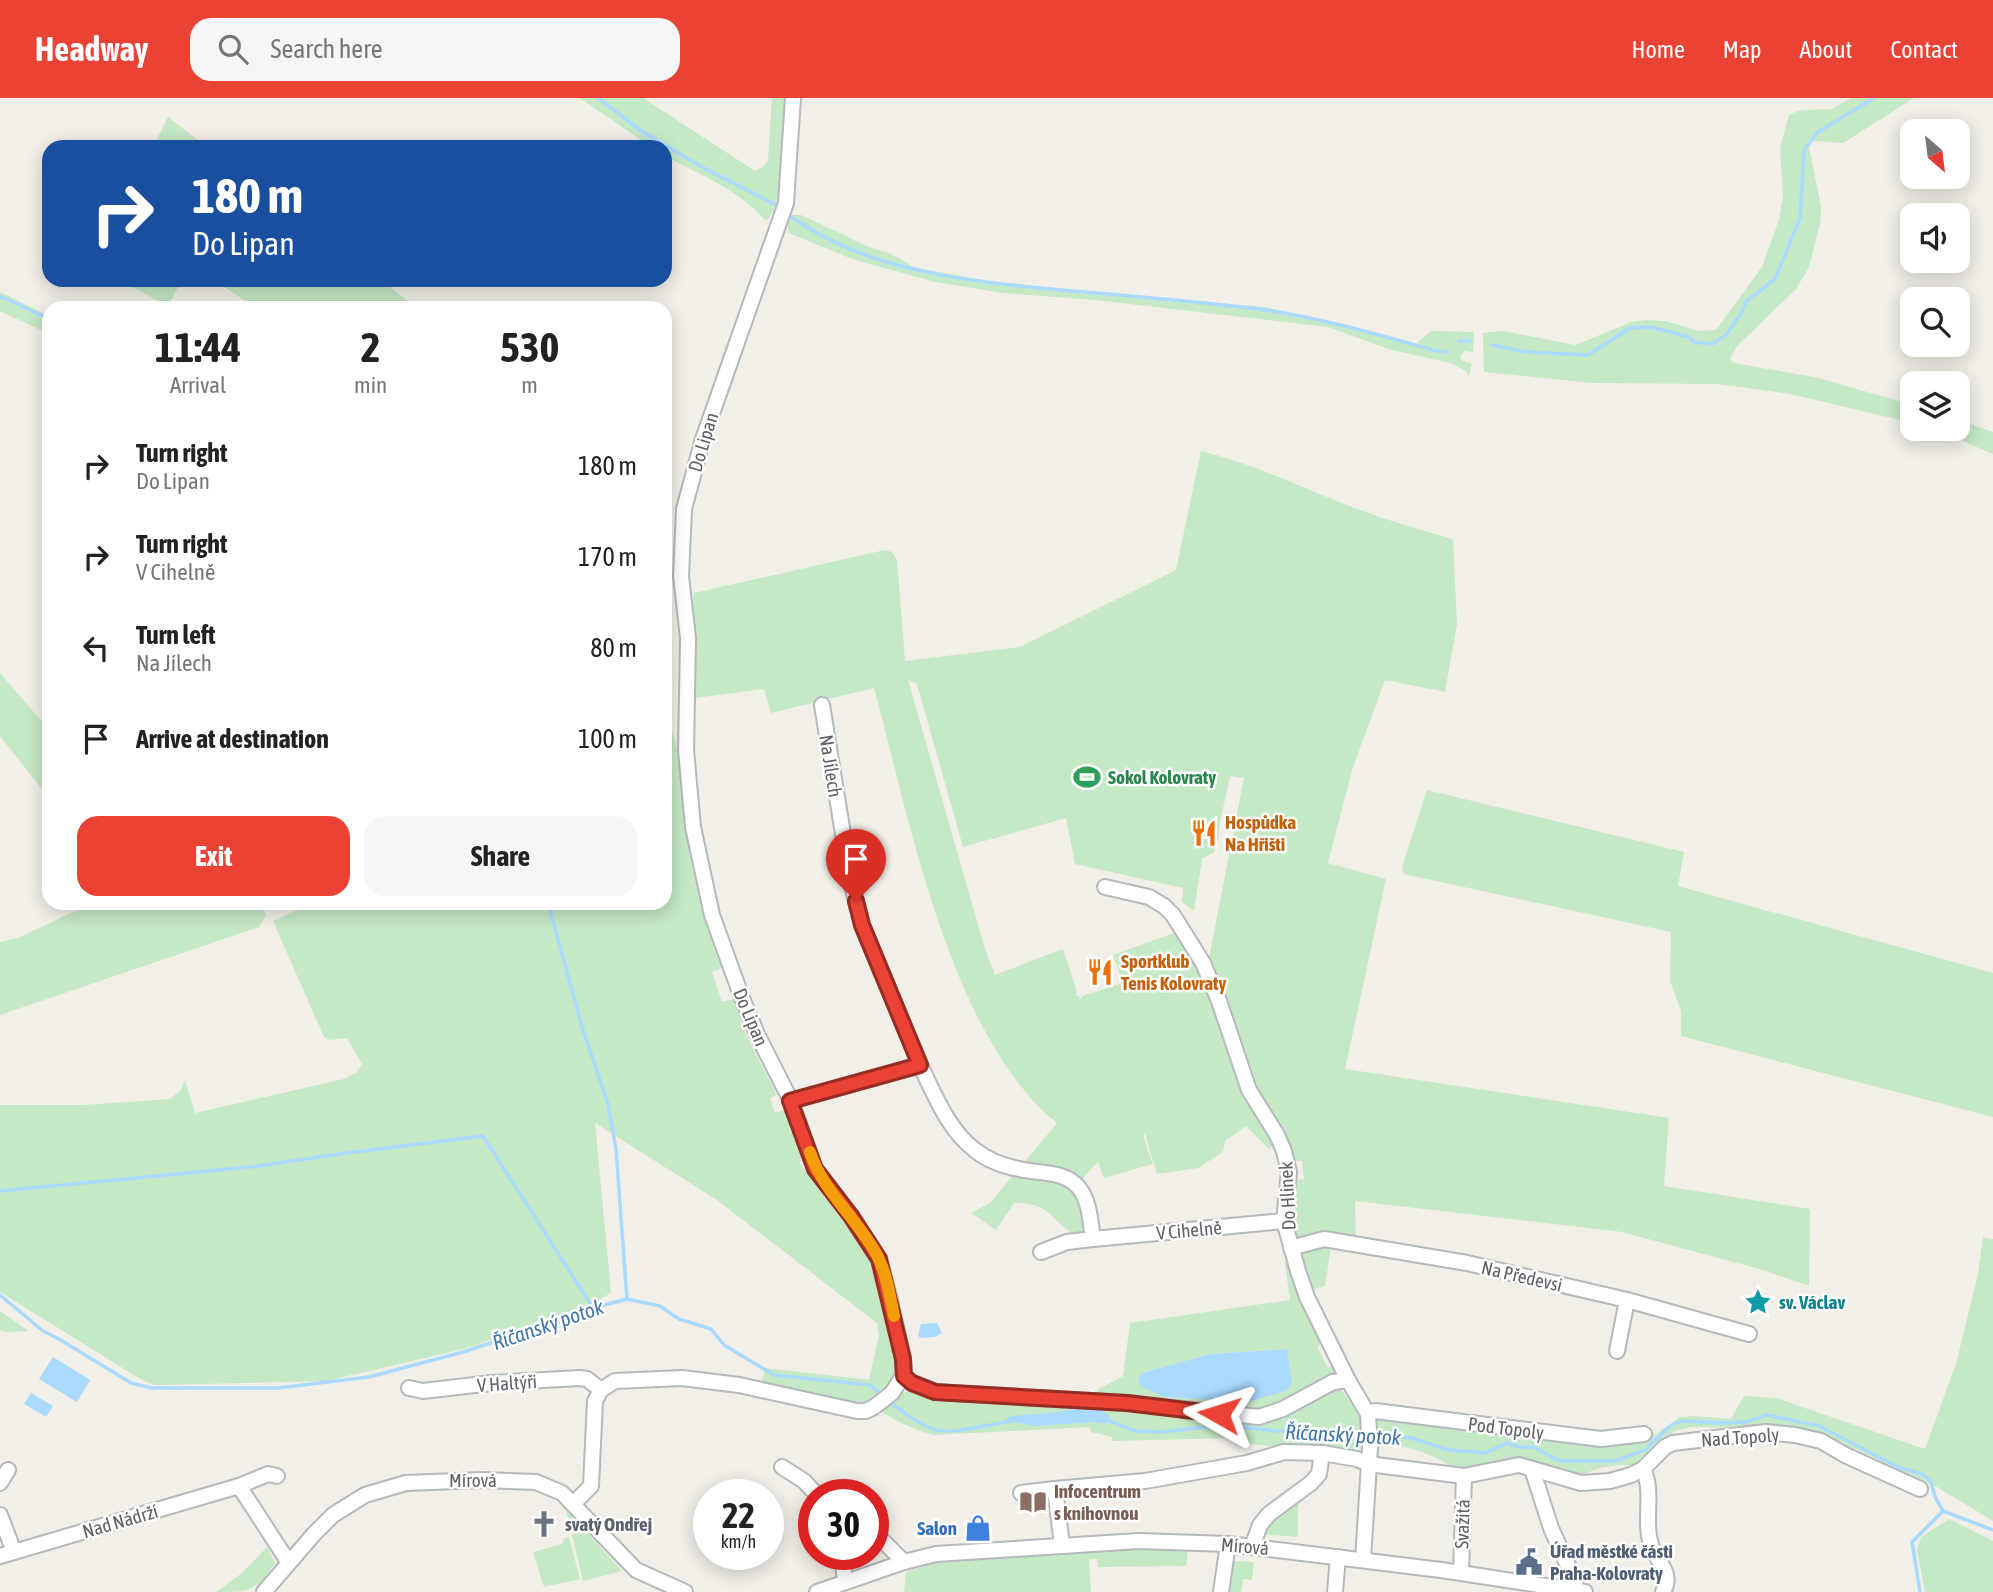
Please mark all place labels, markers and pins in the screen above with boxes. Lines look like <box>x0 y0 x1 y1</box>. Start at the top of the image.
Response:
sports icon: Sokol Kolovraty <box>1072 762 1102 792</box>
place label: Sokol Kolovraty <box>1108 766 1216 788</box>
place label: Hospůdka Na Hřišti <box>1225 811 1296 855</box>
restaurant icon: Hospůdka Na Hřišti <box>1189 818 1219 848</box>
pin <box>826 829 886 901</box>
place label: Sportklub Tenis Kolovraty <box>1121 950 1227 994</box>
restaurant icon: Sportklub Tenis Kolovraty <box>1085 957 1115 987</box>
place icon: sv. Václav <box>1743 1287 1773 1317</box>
place label: sv. Václav <box>1779 1291 1845 1313</box>
place label: Infocentrum s knihovnou <box>1054 1480 1141 1524</box>
library icon: Infocentrum s knihovnou <box>1018 1487 1048 1517</box>
church icon: svatý Ondřej <box>529 1509 559 1539</box>
place label: svatý Ondřej <box>565 1513 652 1535</box>
shop icon: Salon <box>963 1513 993 1543</box>
place label: Salon <box>917 1517 957 1539</box>
place label: Úřad městké části Praha-Kolovraty <box>1550 1540 1673 1584</box>
public building icon: Úřad městké části Praha-Kolovraty <box>1514 1547 1544 1577</box>

